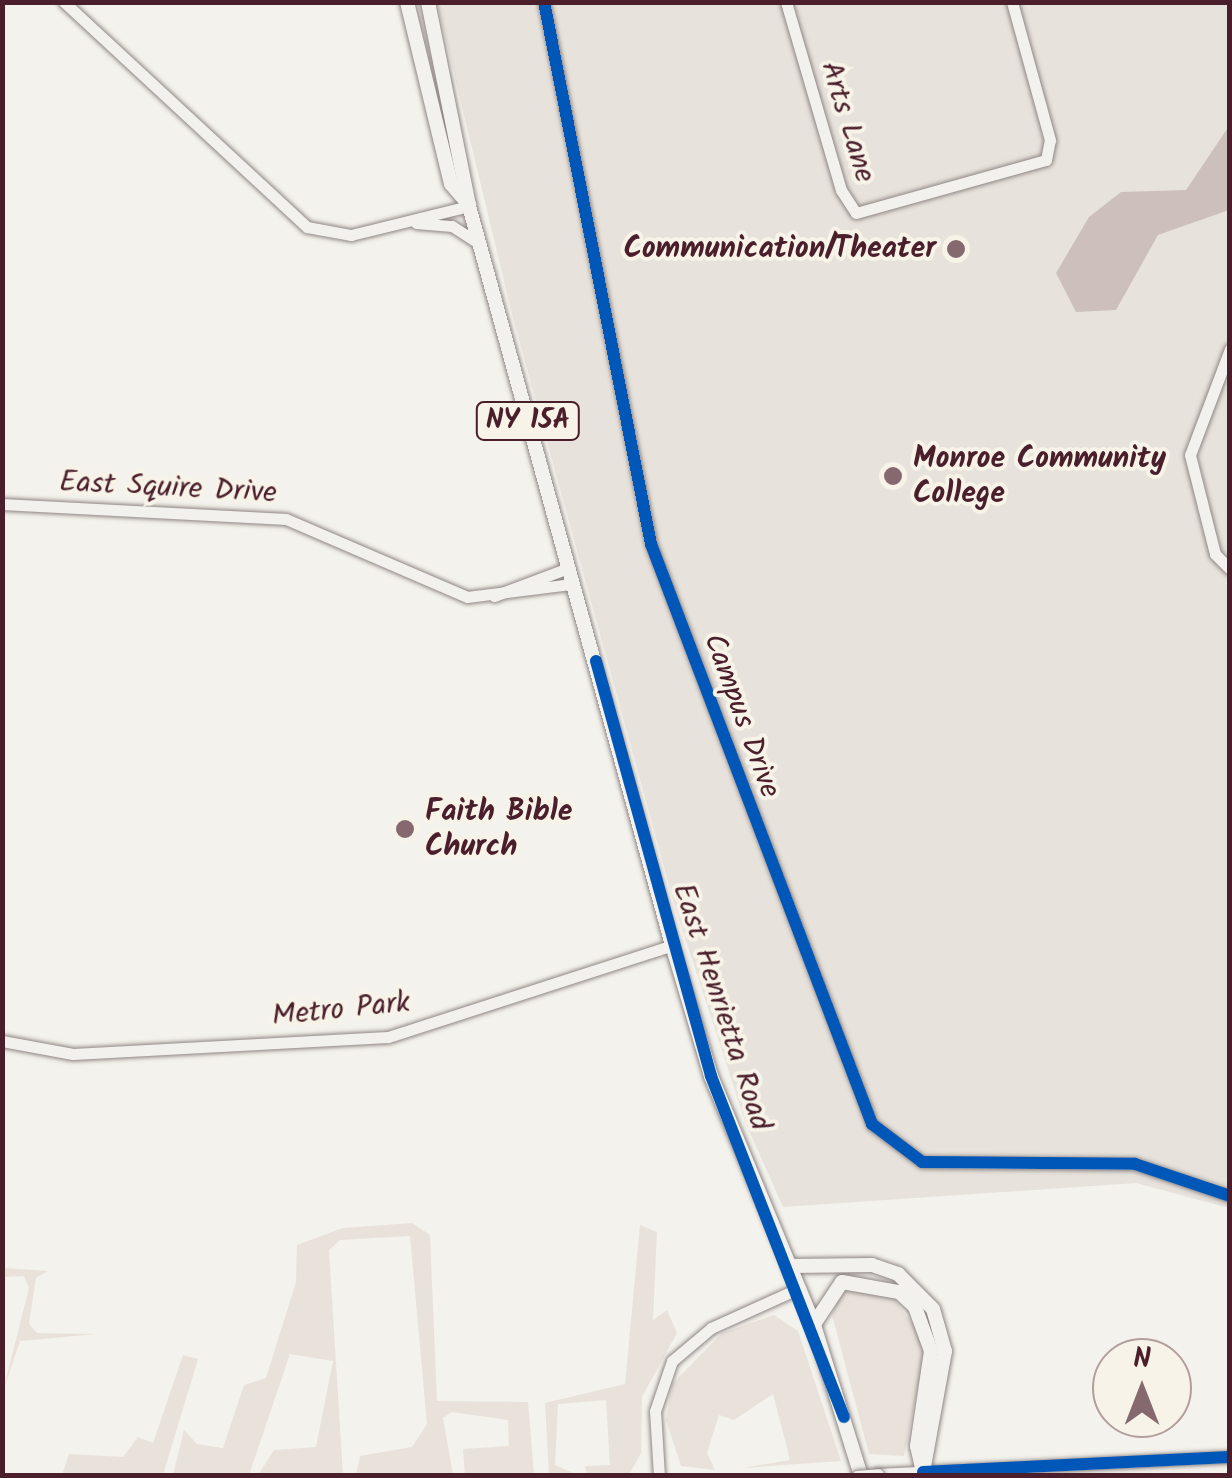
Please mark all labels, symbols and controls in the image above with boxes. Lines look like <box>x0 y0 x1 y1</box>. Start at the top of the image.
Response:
street label: Arts Lane <box>812 57 882 187</box>
place label: Communication/Theater <box>623 231 936 267</box>
marker: Communication/Theater <box>945 238 967 260</box>
road number: NY 15A <box>476 398 580 444</box>
place label: Monroe Community College <box>913 441 1166 512</box>
street label: East Squire Drive <box>58 464 278 512</box>
marker: Monroe Community College <box>882 465 904 487</box>
street label: Campus Drive <box>695 629 787 803</box>
place label: Faith Bible Church <box>425 794 572 864</box>
marker: Faith Bible Church <box>394 818 416 840</box>
street label: East Henrietta Road <box>664 879 778 1135</box>
street label: Metro Park <box>270 985 412 1035</box>
text: N <box>1133 1337 1151 1382</box>
north arrow <box>1092 1338 1192 1438</box>

